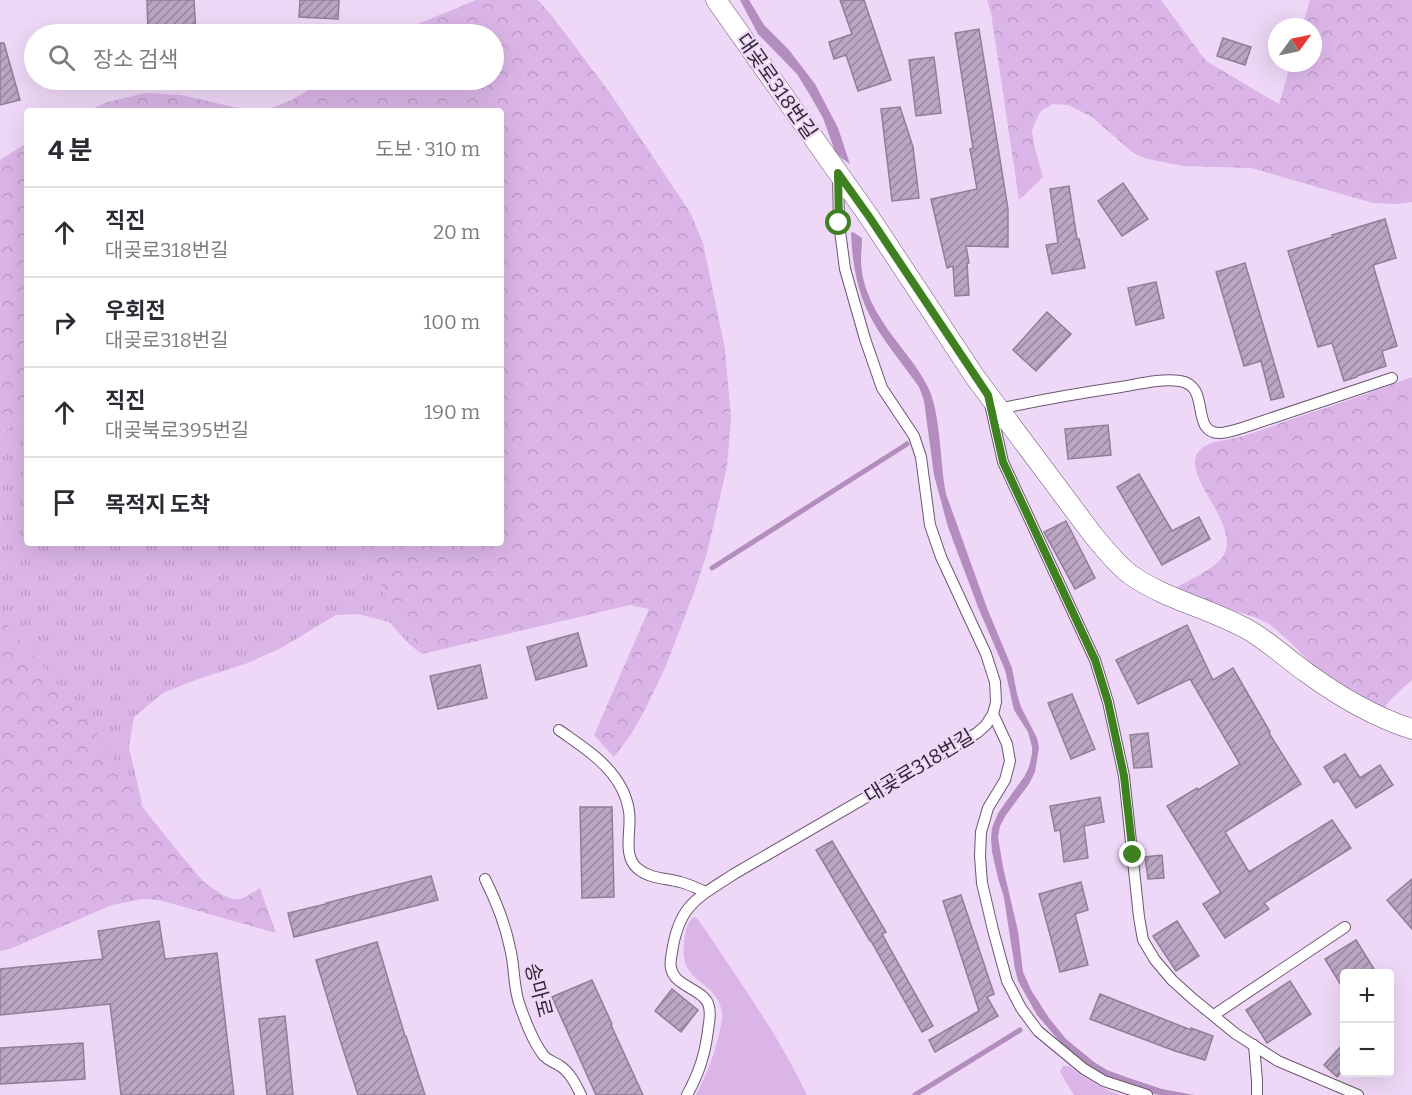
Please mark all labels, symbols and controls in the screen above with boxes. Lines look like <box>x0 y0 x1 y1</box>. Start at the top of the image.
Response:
north arrow <box>1268 18 1322 72</box>
search box <box>24 24 504 90</box>
street label: 대곶로318번길 <box>732 29 822 143</box>
icon: search <box>45 41 78 74</box>
text: 장소 검색 <box>93 46 178 73</box>
text: 4 분 <box>48 135 92 166</box>
text: 도보 · 310 m <box>376 137 480 161</box>
text: 직진 <box>105 207 145 234</box>
route start <box>825 209 851 235</box>
icon: ahead <box>48 216 81 249</box>
text: 20 m <box>433 220 480 244</box>
text: 대곶로318번길 <box>105 238 229 262</box>
text: 우회전 <box>105 297 166 324</box>
icon: right <box>48 306 81 339</box>
text: 100 m <box>423 310 480 334</box>
text: 대곶로318번길 <box>105 328 229 352</box>
text: 직진 <box>105 387 145 414</box>
icon: ahead <box>48 396 81 429</box>
text: 190 m <box>424 400 480 424</box>
text: 대곶북로395번길 <box>105 418 249 442</box>
icon: arrive <box>48 486 81 519</box>
text: 목적지 도착 <box>105 491 210 518</box>
street label: 대곶로318번길 <box>860 724 978 808</box>
route end <box>1119 841 1145 867</box>
street label: 송마로 <box>520 960 558 1020</box>
map controls <box>1340 969 1394 1077</box>
button: + <box>1340 969 1394 1023</box>
button: − <box>1340 1023 1394 1077</box>

